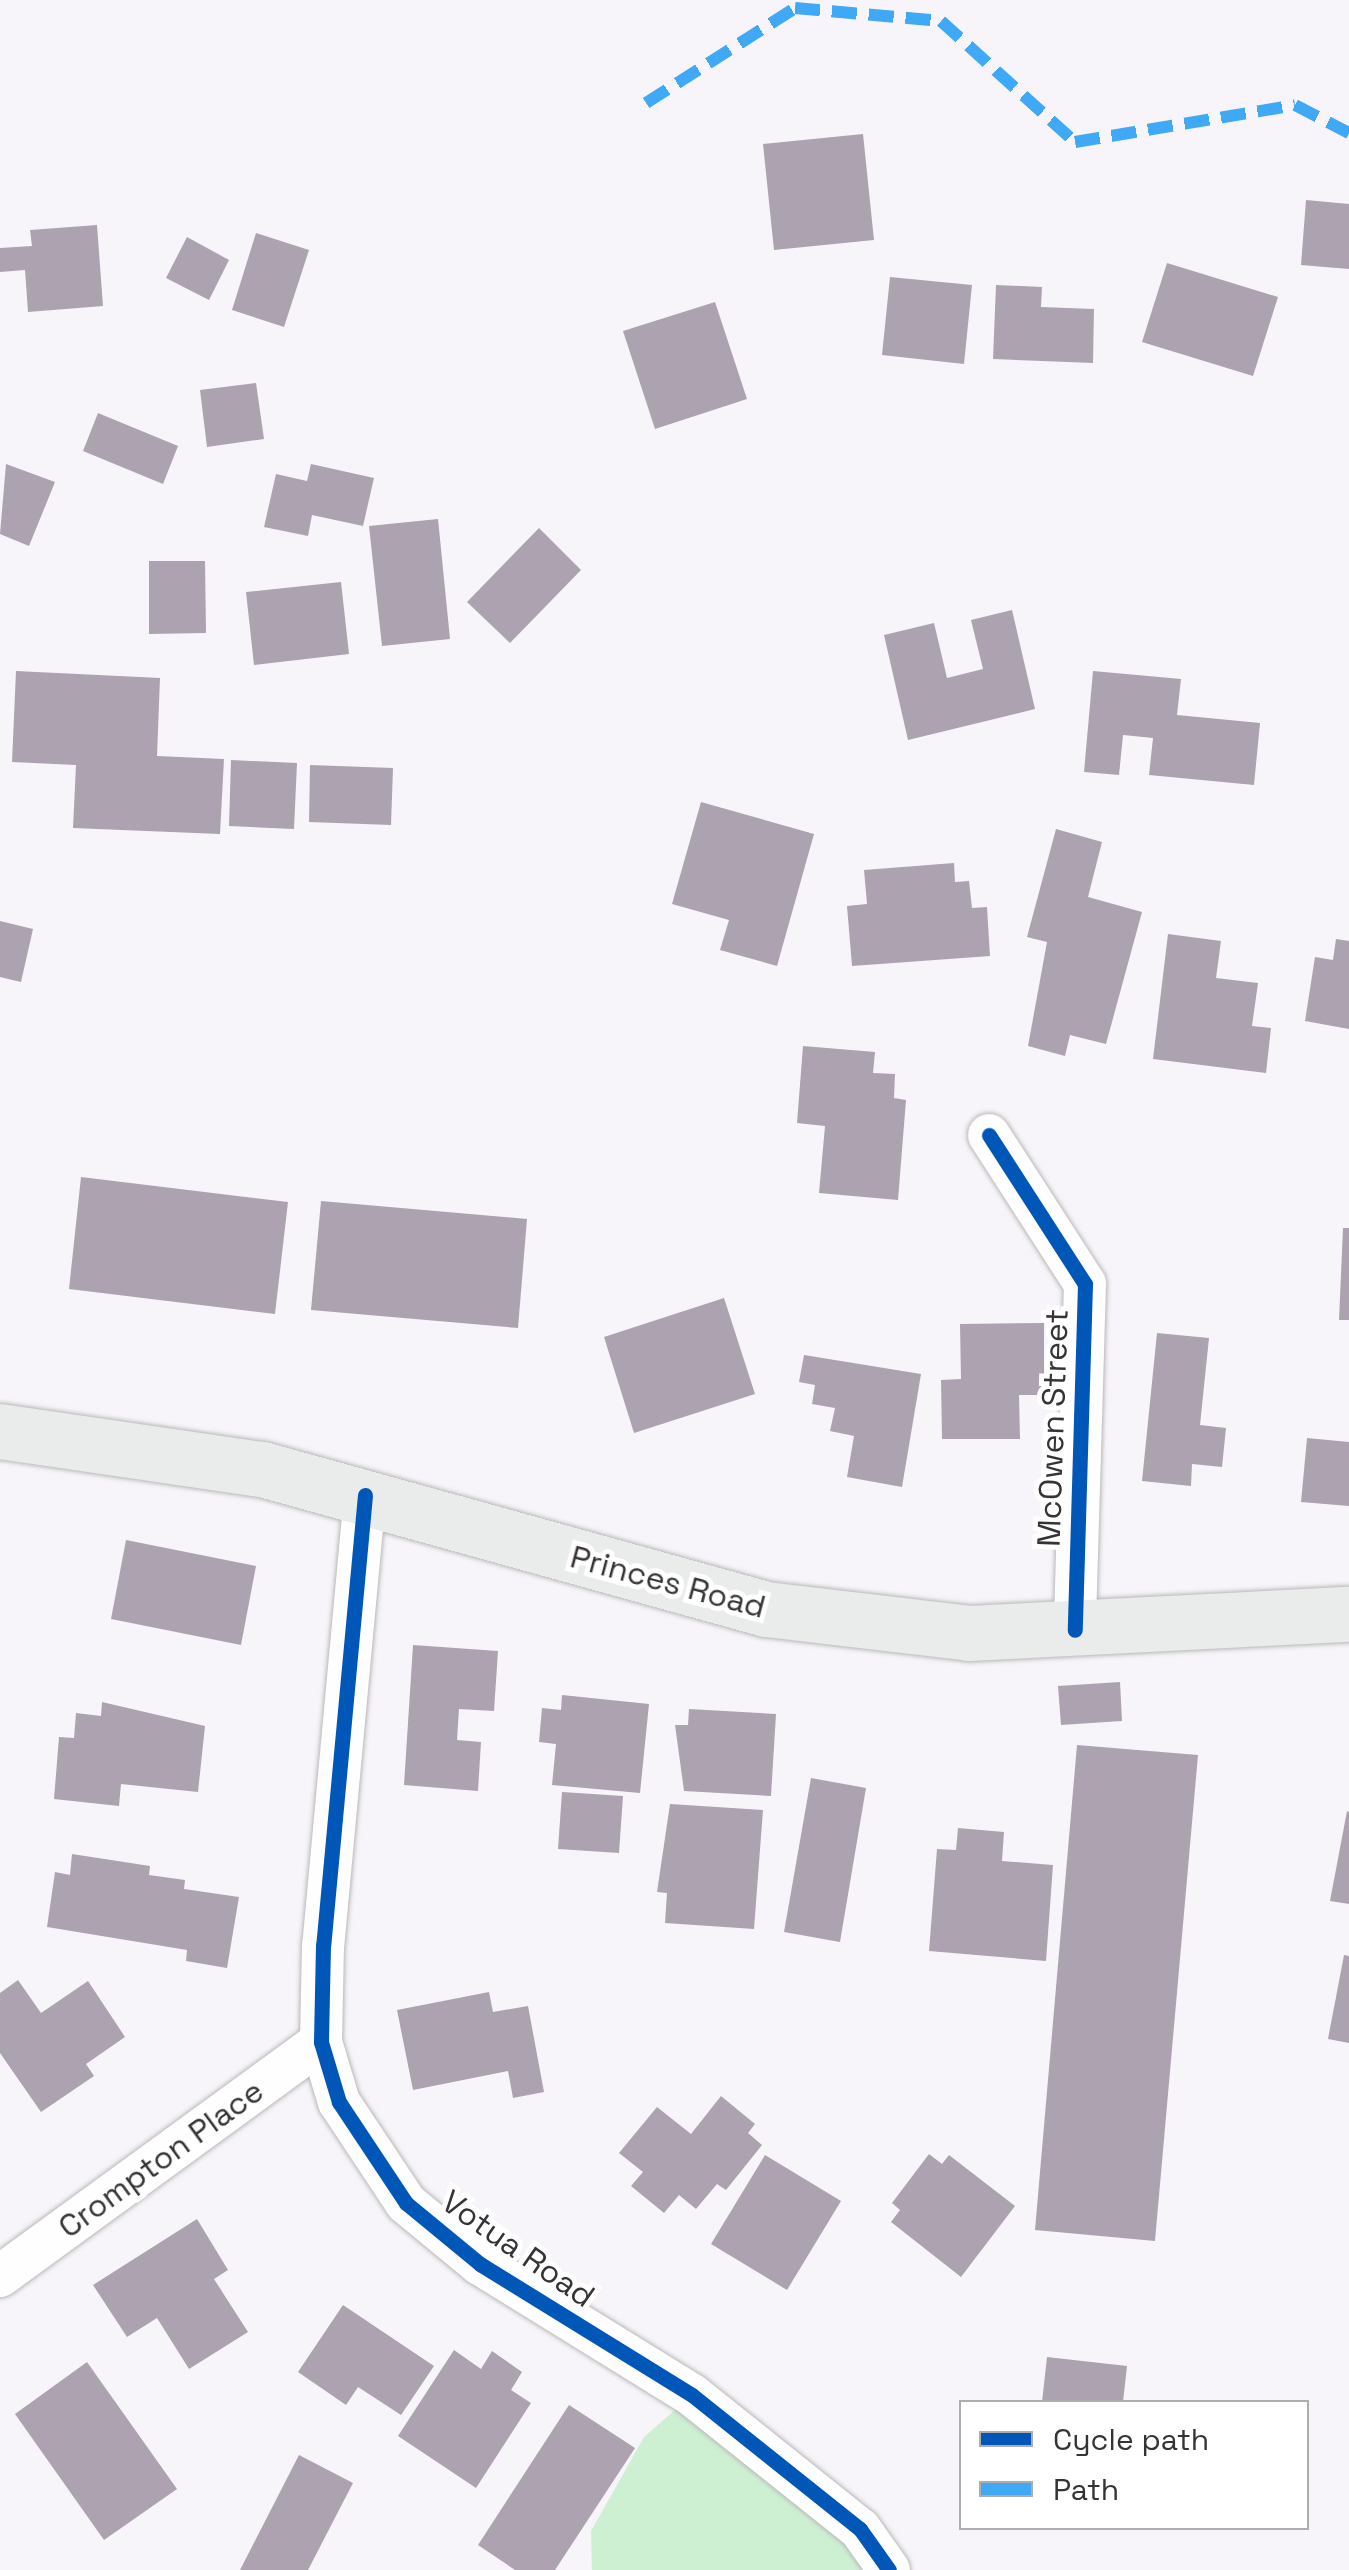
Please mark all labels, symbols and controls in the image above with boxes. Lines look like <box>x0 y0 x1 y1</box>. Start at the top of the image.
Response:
street label: McOwen Street <box>1030 1308 1076 1548</box>
street label: Princes Road <box>566 1538 770 1626</box>
street label: Crompton Place <box>51 2072 271 2246</box>
street label: Votua Road <box>434 2182 602 2316</box>
legend <box>959 2400 1309 2530</box>
text: Cycle path <box>1053 2420 1209 2459</box>
text: Path <box>1053 2470 1119 2509</box>

